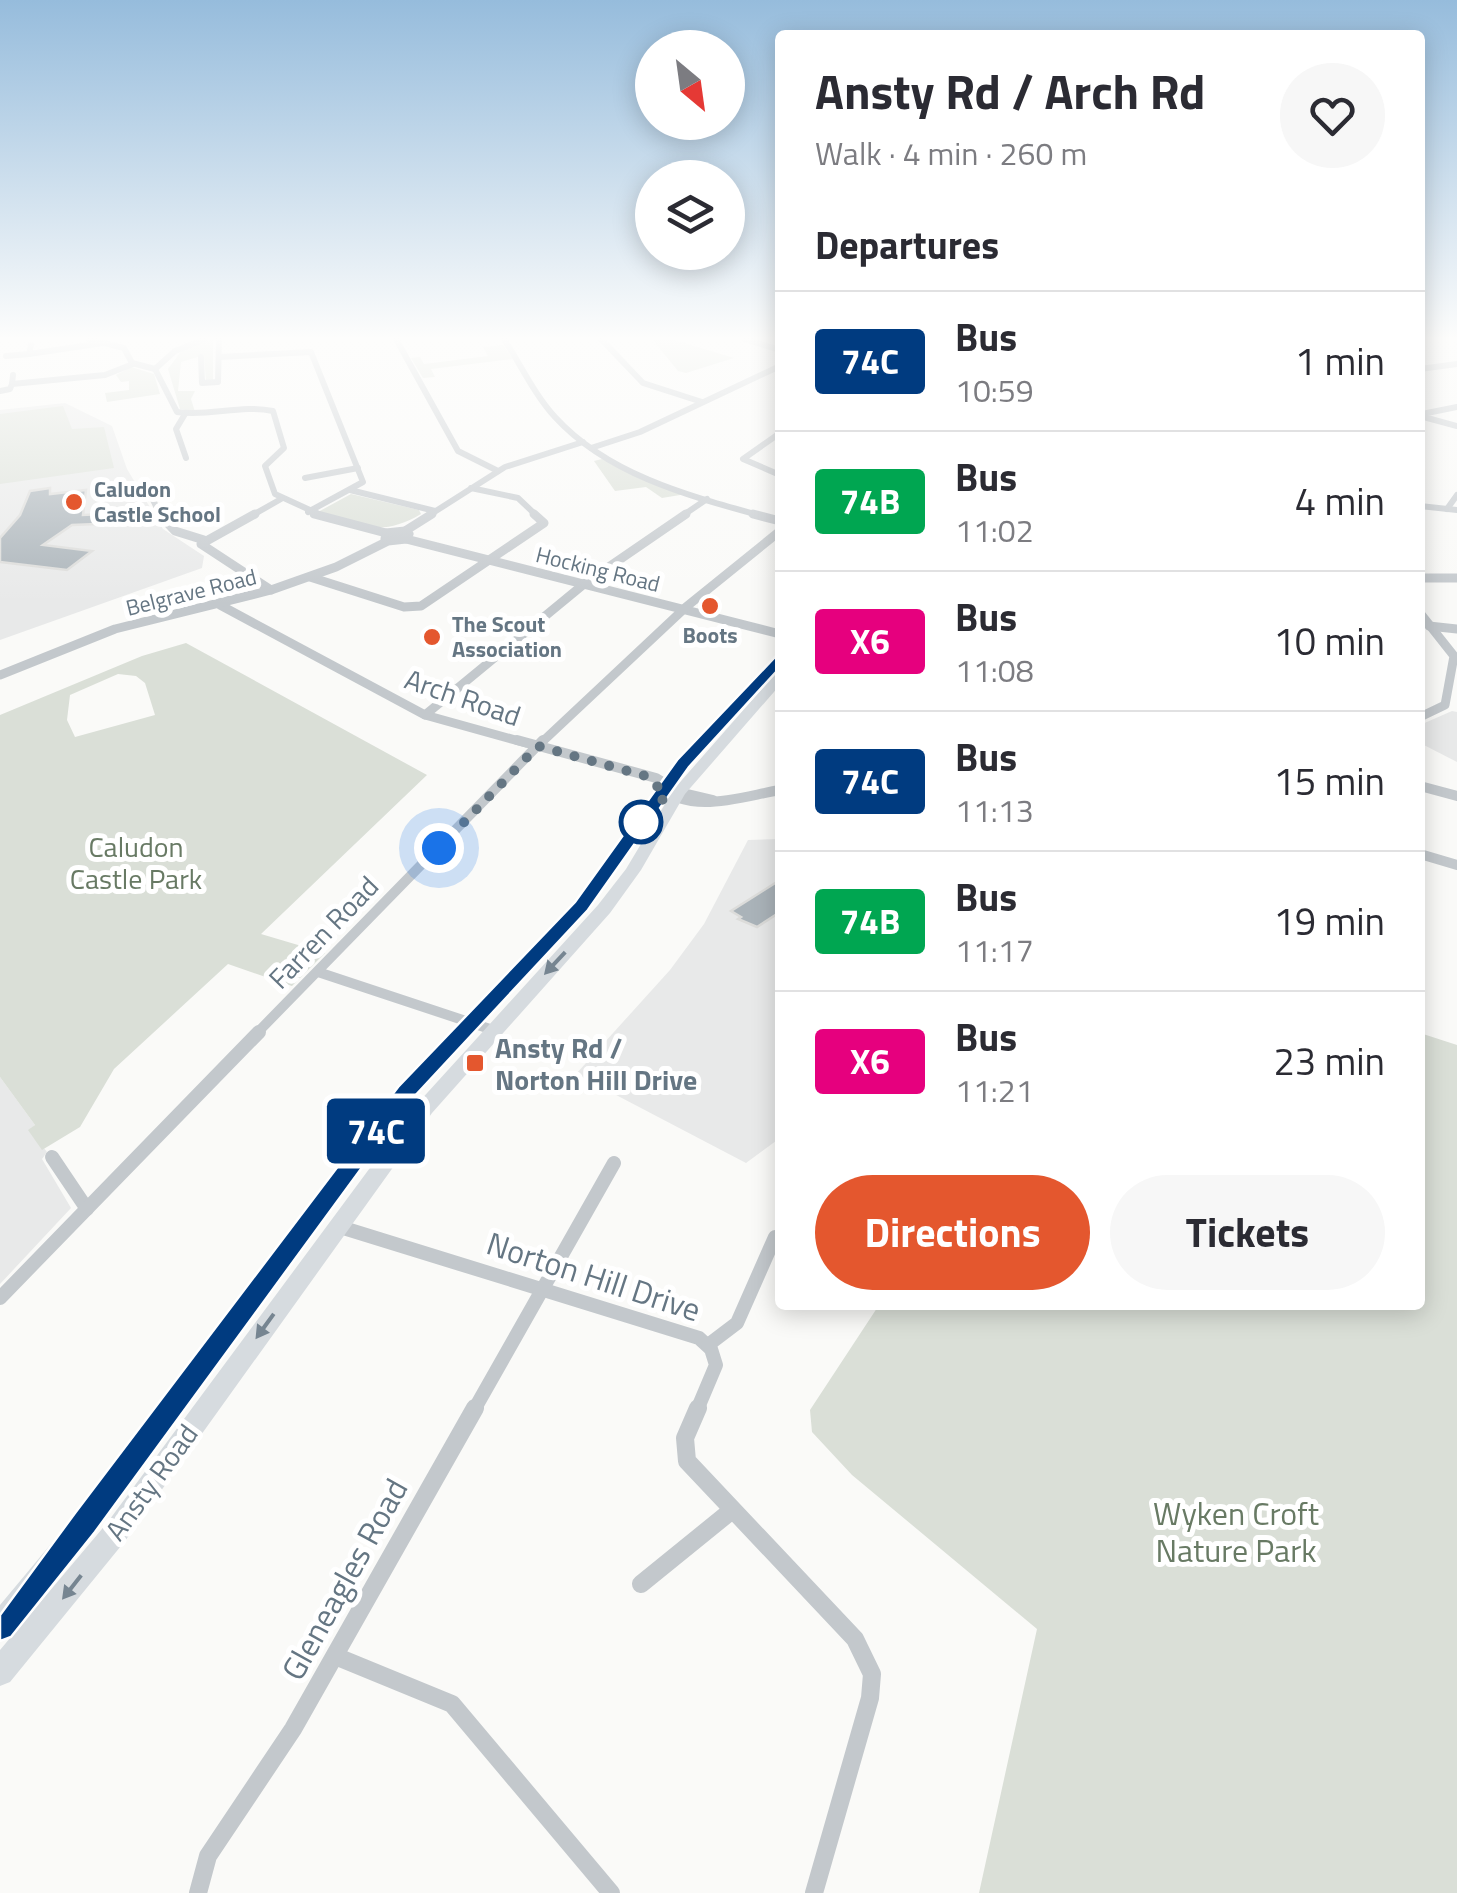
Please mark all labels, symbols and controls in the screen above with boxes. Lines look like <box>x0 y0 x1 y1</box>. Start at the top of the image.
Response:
north arrow <box>635 30 745 140</box>
map controls <box>635 30 745 270</box>
text: Ansty Rd / Arch Rd <box>815 55 1205 128</box>
button: heart <box>1280 63 1385 168</box>
text: Walk · 4 min · 260 m <box>815 129 1087 177</box>
button: layers <box>635 160 745 270</box>
text: Departures <box>815 216 999 274</box>
text: Bus <box>955 308 1017 366</box>
text: 1 min <box>1295 332 1385 390</box>
text: 74C <box>841 334 899 388</box>
text: 10:59 <box>955 366 1034 414</box>
text: Bus <box>955 448 1017 506</box>
place label: Caludon Castle School <box>94 472 221 531</box>
text: 4 min <box>1295 472 1385 530</box>
text: 74B <box>840 474 900 528</box>
marker: Caludon Castle School <box>63 491 85 513</box>
text: 11:02 <box>955 506 1034 554</box>
street label: Hocking Road <box>532 537 664 601</box>
street label: Belgrave Road <box>122 559 260 625</box>
text: Bus <box>955 588 1017 646</box>
marker: Boots <box>699 595 721 617</box>
place label: The Scout Association <box>452 607 562 666</box>
text: 10 min <box>1274 612 1385 670</box>
text: X6 <box>850 614 890 668</box>
place label: Boots <box>682 618 738 652</box>
marker: The Scout Association <box>421 626 443 648</box>
text: 11:08 <box>955 646 1034 694</box>
street label: Arch Road <box>399 657 527 737</box>
text: Bus <box>955 728 1017 786</box>
text: 15 min <box>1274 752 1385 810</box>
text: 74C <box>841 754 899 808</box>
text: 11:13 <box>955 786 1034 834</box>
unlabelled marker <box>620 801 662 843</box>
your location <box>414 823 464 873</box>
park label: Caludon Castle Park <box>70 825 202 900</box>
street label: Farren Road <box>258 866 388 998</box>
text: Bus <box>955 868 1017 926</box>
text: 19 min <box>1274 892 1385 950</box>
text: 74B <box>840 894 900 948</box>
text: 11:17 <box>955 926 1034 974</box>
one-way arrow <box>544 951 567 975</box>
text: Bus <box>955 1008 1017 1066</box>
place label: Ansty Rd / Norton Hill Drive <box>495 1026 697 1101</box>
text: 23 min <box>1274 1032 1385 1090</box>
text: X6 <box>850 1034 890 1088</box>
marker: Ansty Rd / Norton Hill Drive <box>464 1052 486 1074</box>
text: 11:21 <box>955 1066 1034 1114</box>
line badge: 74C <box>318 1098 434 1164</box>
text: 74C <box>347 1104 405 1158</box>
button: Directions <box>815 1175 1090 1290</box>
button: Tickets <box>1110 1175 1385 1290</box>
street label: Norton Hill Drive <box>481 1219 707 1333</box>
one-way arrow <box>255 1312 275 1339</box>
street label: Ansty Road <box>94 1415 208 1549</box>
street label: Gleneagles Road <box>269 1469 419 1689</box>
park label: Wyken Croft Nature Park <box>1153 1489 1319 1574</box>
one-way arrow <box>62 1575 83 1600</box>

